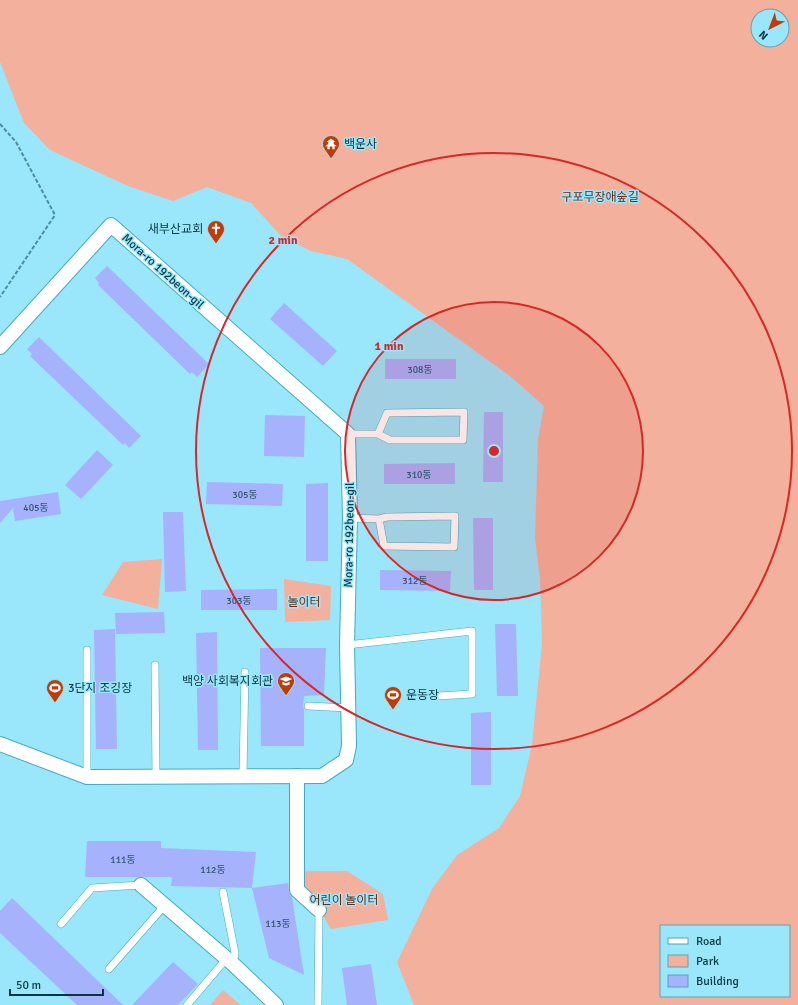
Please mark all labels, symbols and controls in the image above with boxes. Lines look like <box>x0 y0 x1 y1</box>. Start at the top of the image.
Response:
north arrow <box>750 8 790 48</box>
text: N <box>756 28 771 42</box>
temple icon: 백운사 <box>321 134 341 159</box>
place label: 백운사 <box>344 137 377 152</box>
park label: 구포무장애숲길 <box>561 190 639 205</box>
church icon: 새부산교회 <box>206 219 226 244</box>
place label: 새부산교회 <box>148 222 203 237</box>
street label: Mora-ro 192beon-gil <box>118 231 207 313</box>
text: 2 min <box>269 233 298 248</box>
text: 1 min <box>375 339 404 354</box>
house number: 308동 <box>407 364 433 376</box>
centre of rings <box>487 444 501 458</box>
house number: 310동 <box>406 469 432 481</box>
street label: Mora-ro 192beon-gil <box>341 482 358 588</box>
house number: 305동 <box>232 489 258 501</box>
house number: 405동 <box>23 502 49 514</box>
house number: 312동 <box>402 575 428 587</box>
house number: 303동 <box>226 595 252 607</box>
park label: 놀이터 <box>287 595 321 610</box>
school or university icon: 백양 사회복지회관 <box>276 671 296 696</box>
place label: 백양 사회복지회관 <box>182 674 273 689</box>
sports icon: 3단지 조깅장 <box>45 678 65 703</box>
place label: 3단지 조깅장 <box>68 681 132 696</box>
sports icon: 운동장 <box>383 685 403 710</box>
place label: 운동장 <box>406 688 439 703</box>
house number: 111동 <box>110 854 136 866</box>
house number: 112동 <box>200 864 226 876</box>
park label: 어린이 놀이터 <box>310 893 378 908</box>
house number: 113동 <box>265 918 291 930</box>
legend <box>660 925 790 997</box>
text: Road <box>696 934 722 949</box>
text: Park <box>696 954 719 969</box>
scale bar <box>10 971 103 997</box>
text: Building <box>696 974 739 989</box>
text: 50 m <box>16 978 41 993</box>

